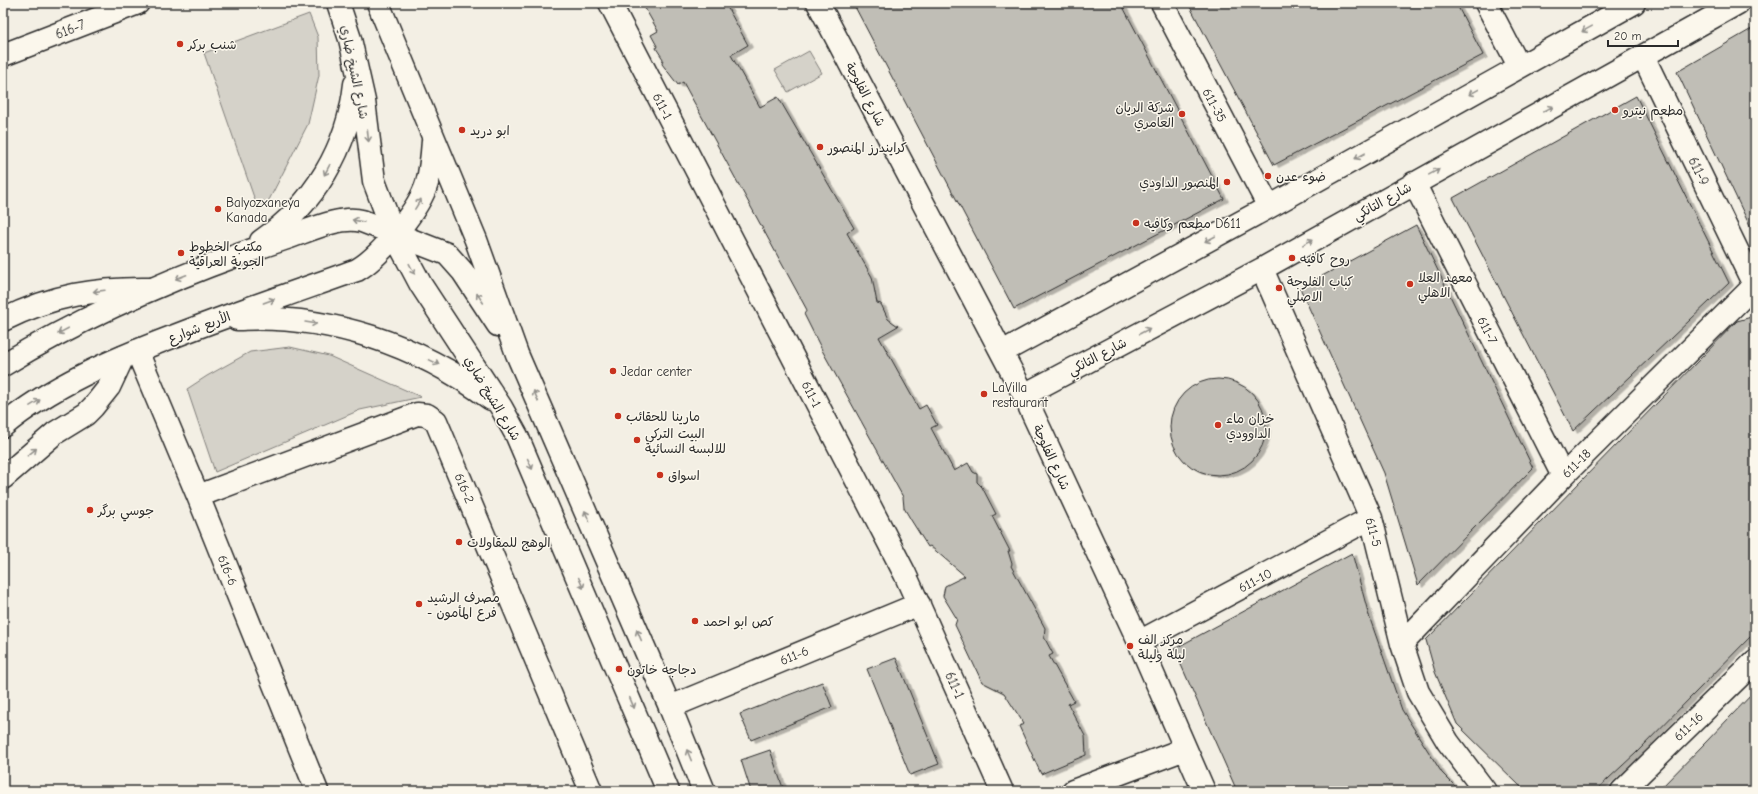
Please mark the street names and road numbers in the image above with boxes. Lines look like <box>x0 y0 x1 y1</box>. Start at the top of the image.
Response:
street label: 616-7 <box>53 17 87 42</box>
street label: شارع الشيخ ضاري <box>335 24 372 121</box>
street label: شارع الفلوجة <box>841 60 889 130</box>
street label: 611-35 <box>1199 86 1230 125</box>
street label: 611-1 <box>650 90 676 122</box>
street label: 611-9 <box>1685 155 1712 188</box>
street label: شارع التانكي <box>1351 179 1416 227</box>
street label: الأربع شوارع <box>165 308 234 349</box>
street label: 611-7 <box>1474 314 1501 346</box>
street label: شارع التانكي <box>1065 335 1131 382</box>
street label: شارع الشيخ ضاري <box>460 353 524 444</box>
street label: 611-1 <box>799 378 825 410</box>
street label: شارع الفلوجة <box>1028 422 1073 493</box>
street label: 611-18 <box>1559 446 1594 481</box>
street label: 616-2 <box>452 471 478 506</box>
street label: 611-5 <box>1362 516 1385 548</box>
street label: 616-6 <box>215 553 240 588</box>
street label: 611-10 <box>1236 565 1275 595</box>
street label: 611-6 <box>778 643 811 668</box>
street label: 611-1 <box>942 669 967 701</box>
street label: 611-16 <box>1671 709 1706 744</box>

